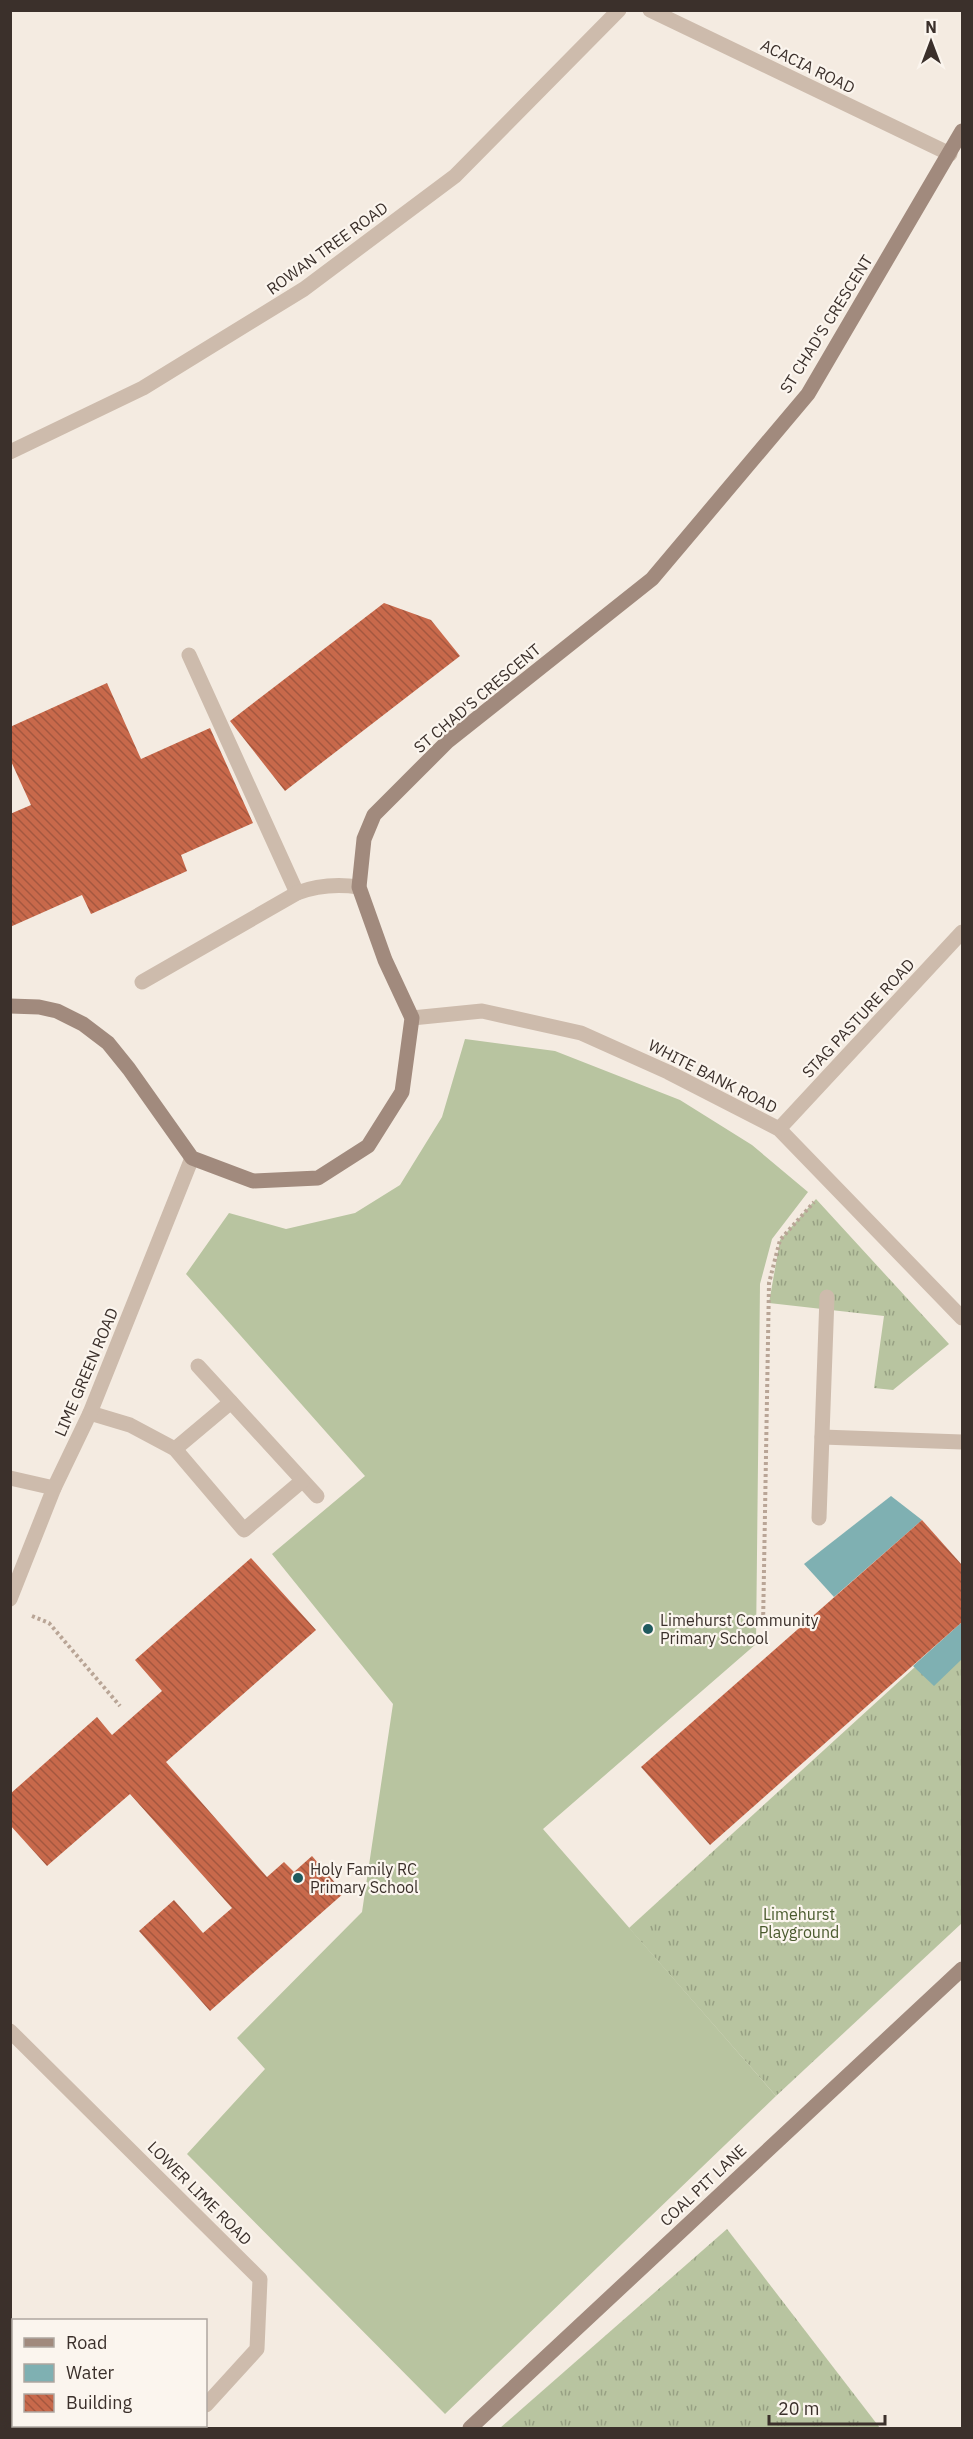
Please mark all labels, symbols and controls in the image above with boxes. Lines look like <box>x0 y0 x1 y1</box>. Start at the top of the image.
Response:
north arrow <box>901 12 961 72</box>
text: N <box>925 17 937 37</box>
street label: ACACIA ROAD <box>758 35 858 97</box>
street label: ROWAN TREE ROAD <box>262 197 392 299</box>
street label: ST CHAD'S CRESCENT <box>775 251 877 397</box>
street label: ST CHAD'S CRESCENT <box>409 639 545 757</box>
street label: STAG PASTURE ROAD <box>798 954 918 1082</box>
street label: WHITE BANK ROAD <box>645 1035 781 1117</box>
street label: LIME GREEN ROAD <box>50 1305 122 1439</box>
place label: Limehurst Community Primary School <box>660 1610 819 1648</box>
marker: Limehurst Community Primary School <box>641 1622 655 1636</box>
place label: Holy Family RC Primary School <box>310 1859 418 1897</box>
marker: Holy Family RC Primary School <box>291 1871 305 1885</box>
park label: Limehurst Playground <box>759 1904 839 1942</box>
street label: LOWER LIME ROAD <box>144 2137 256 2249</box>
street label: COAL PIT LANE <box>656 2140 750 2230</box>
legend <box>12 2319 207 2427</box>
text: Road <box>66 2331 107 2354</box>
text: Water <box>66 2361 115 2384</box>
scale bar <box>769 2388 884 2426</box>
text: Building <box>66 2391 133 2414</box>
text: 20 m <box>778 2397 820 2420</box>

